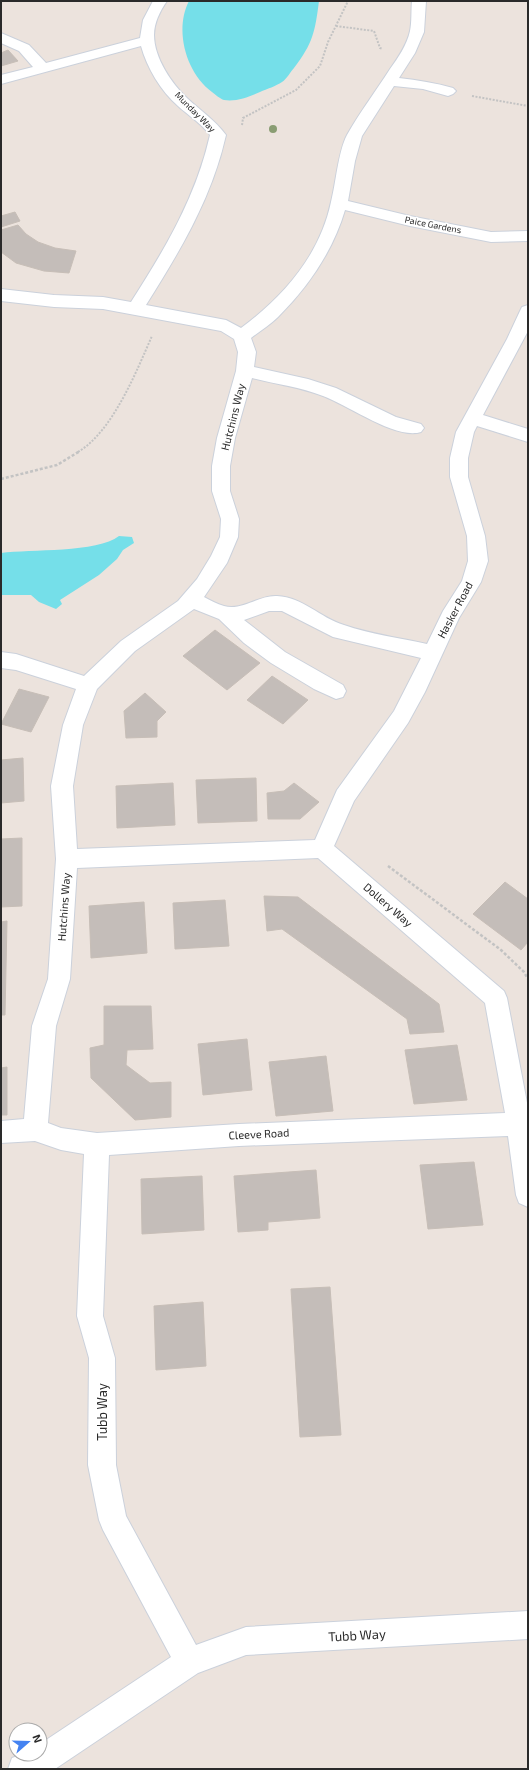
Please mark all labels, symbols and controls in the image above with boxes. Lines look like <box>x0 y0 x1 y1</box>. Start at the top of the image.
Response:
street label: Munday Way <box>173 89 218 134</box>
street label: Paice Gardens <box>404 214 463 235</box>
street label: Hutchins Way <box>218 382 247 452</box>
street label: Hasker Road <box>434 579 475 640</box>
street label: Hutchins Way <box>55 872 72 942</box>
street label: Dollery Way <box>361 880 416 929</box>
street label: Cleeve Road <box>228 1125 290 1142</box>
street label: Tubb Way <box>94 1383 110 1441</box>
street label: Tubb Way <box>328 1625 386 1644</box>
north arrow <box>8 1722 48 1762</box>
text: N <box>30 1732 45 1744</box>

